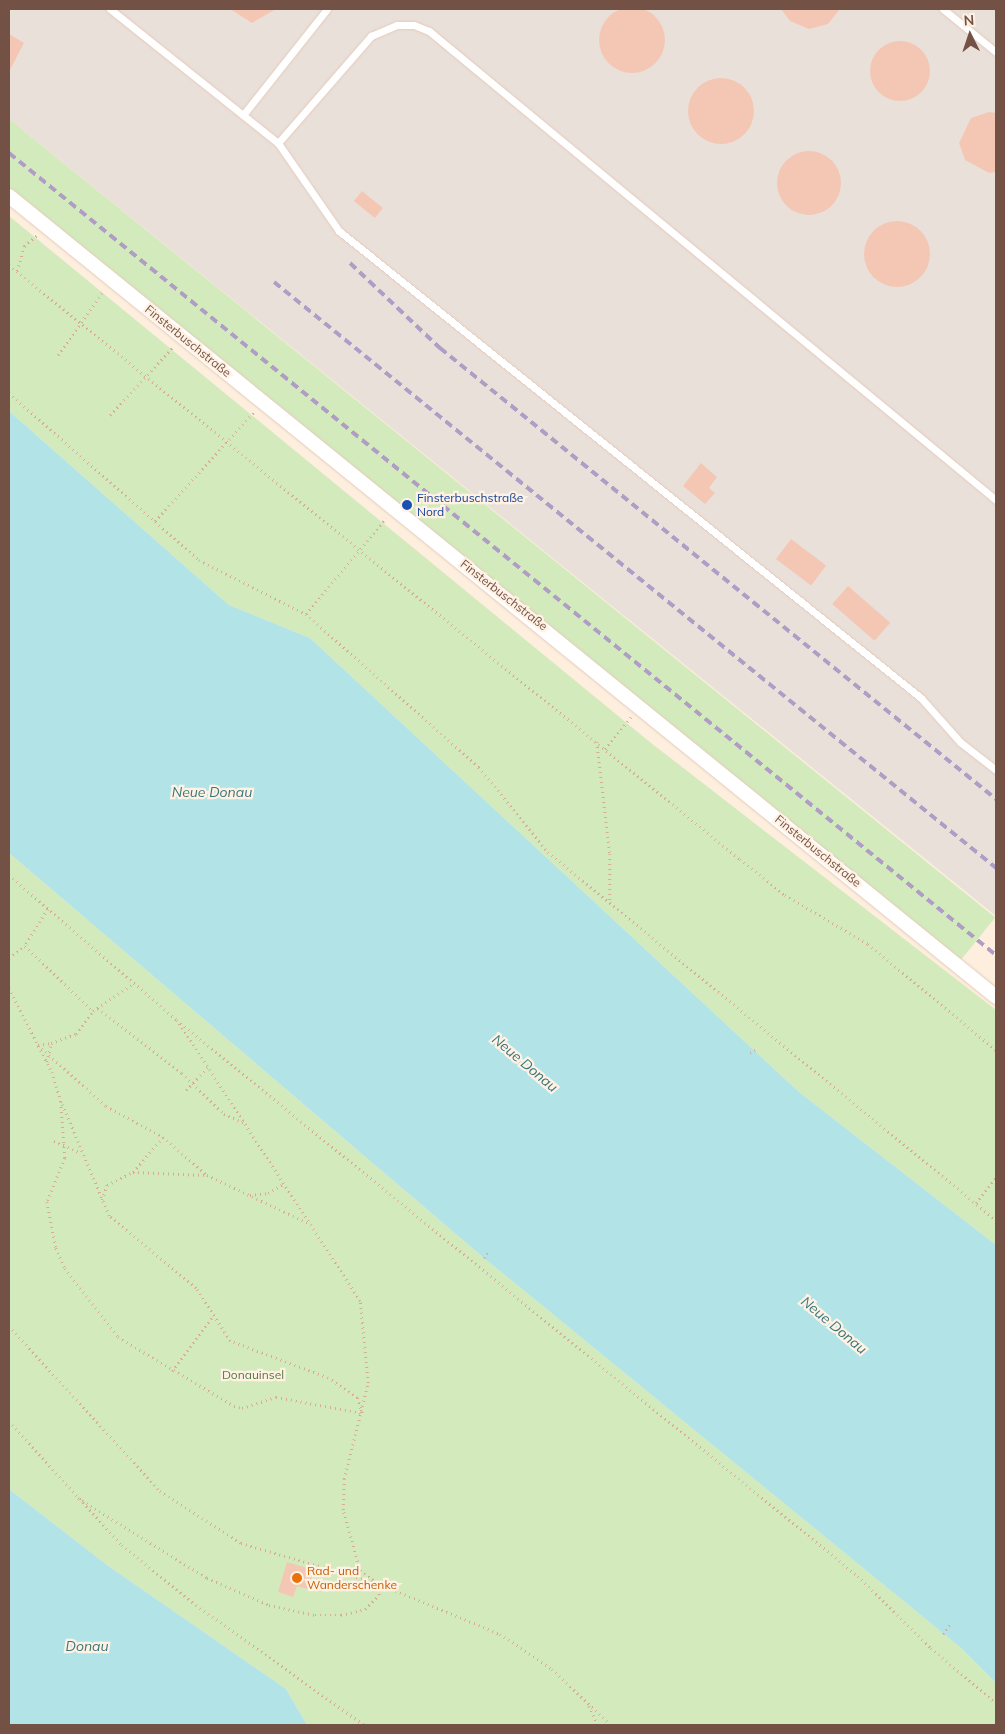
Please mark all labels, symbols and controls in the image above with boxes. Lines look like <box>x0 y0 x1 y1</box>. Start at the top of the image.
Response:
north arrow <box>945 10 995 60</box>
text: N <box>963 11 975 29</box>
street label: Finsterbuschstraße <box>142 302 234 380</box>
place label: Finsterbuschstraße Nord <box>417 491 523 519</box>
marker: Finsterbuschstraße Nord <box>401 499 413 511</box>
street label: Finsterbuschstraße <box>458 557 550 633</box>
water label: Neue Donau <box>172 784 252 800</box>
street label: Finsterbuschstraße <box>772 812 864 890</box>
water label: Neue Donau <box>489 1031 561 1095</box>
water label: Neue Donau <box>798 1293 870 1357</box>
park label: Donauinsel <box>222 1368 284 1382</box>
place label: Rad- und Wanderschenke <box>307 1564 397 1592</box>
marker: Rad- und Wanderschenke <box>291 1572 303 1584</box>
water label: Donau <box>65 1638 109 1654</box>

